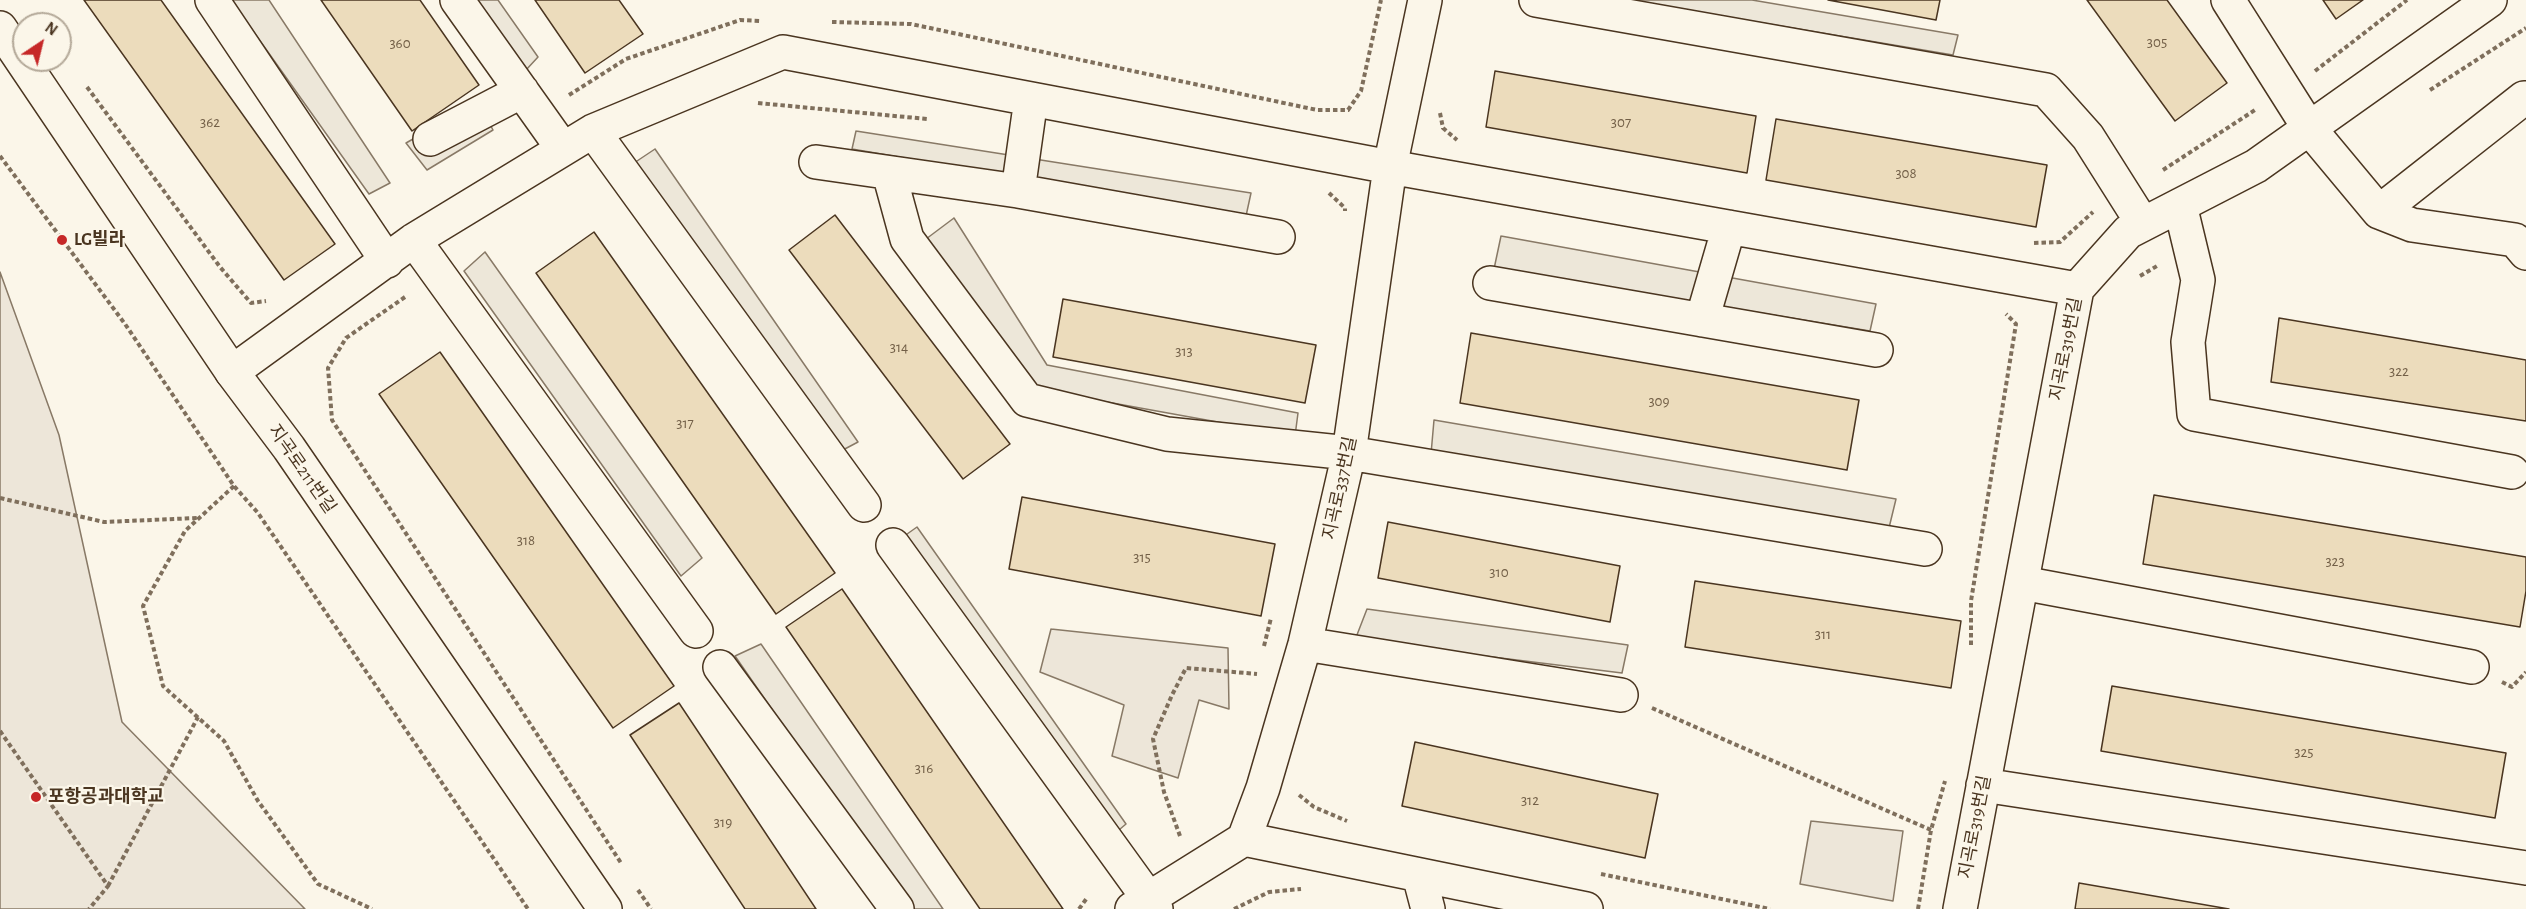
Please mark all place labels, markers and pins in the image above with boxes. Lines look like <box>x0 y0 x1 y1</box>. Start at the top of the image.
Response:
place label: LG빌라 <box>74 229 125 251</box>
marker: LG빌라 <box>55 233 69 247</box>
place label: 포항공과대학교 <box>48 786 164 808</box>
marker: 포항공과대학교 <box>29 790 43 804</box>

